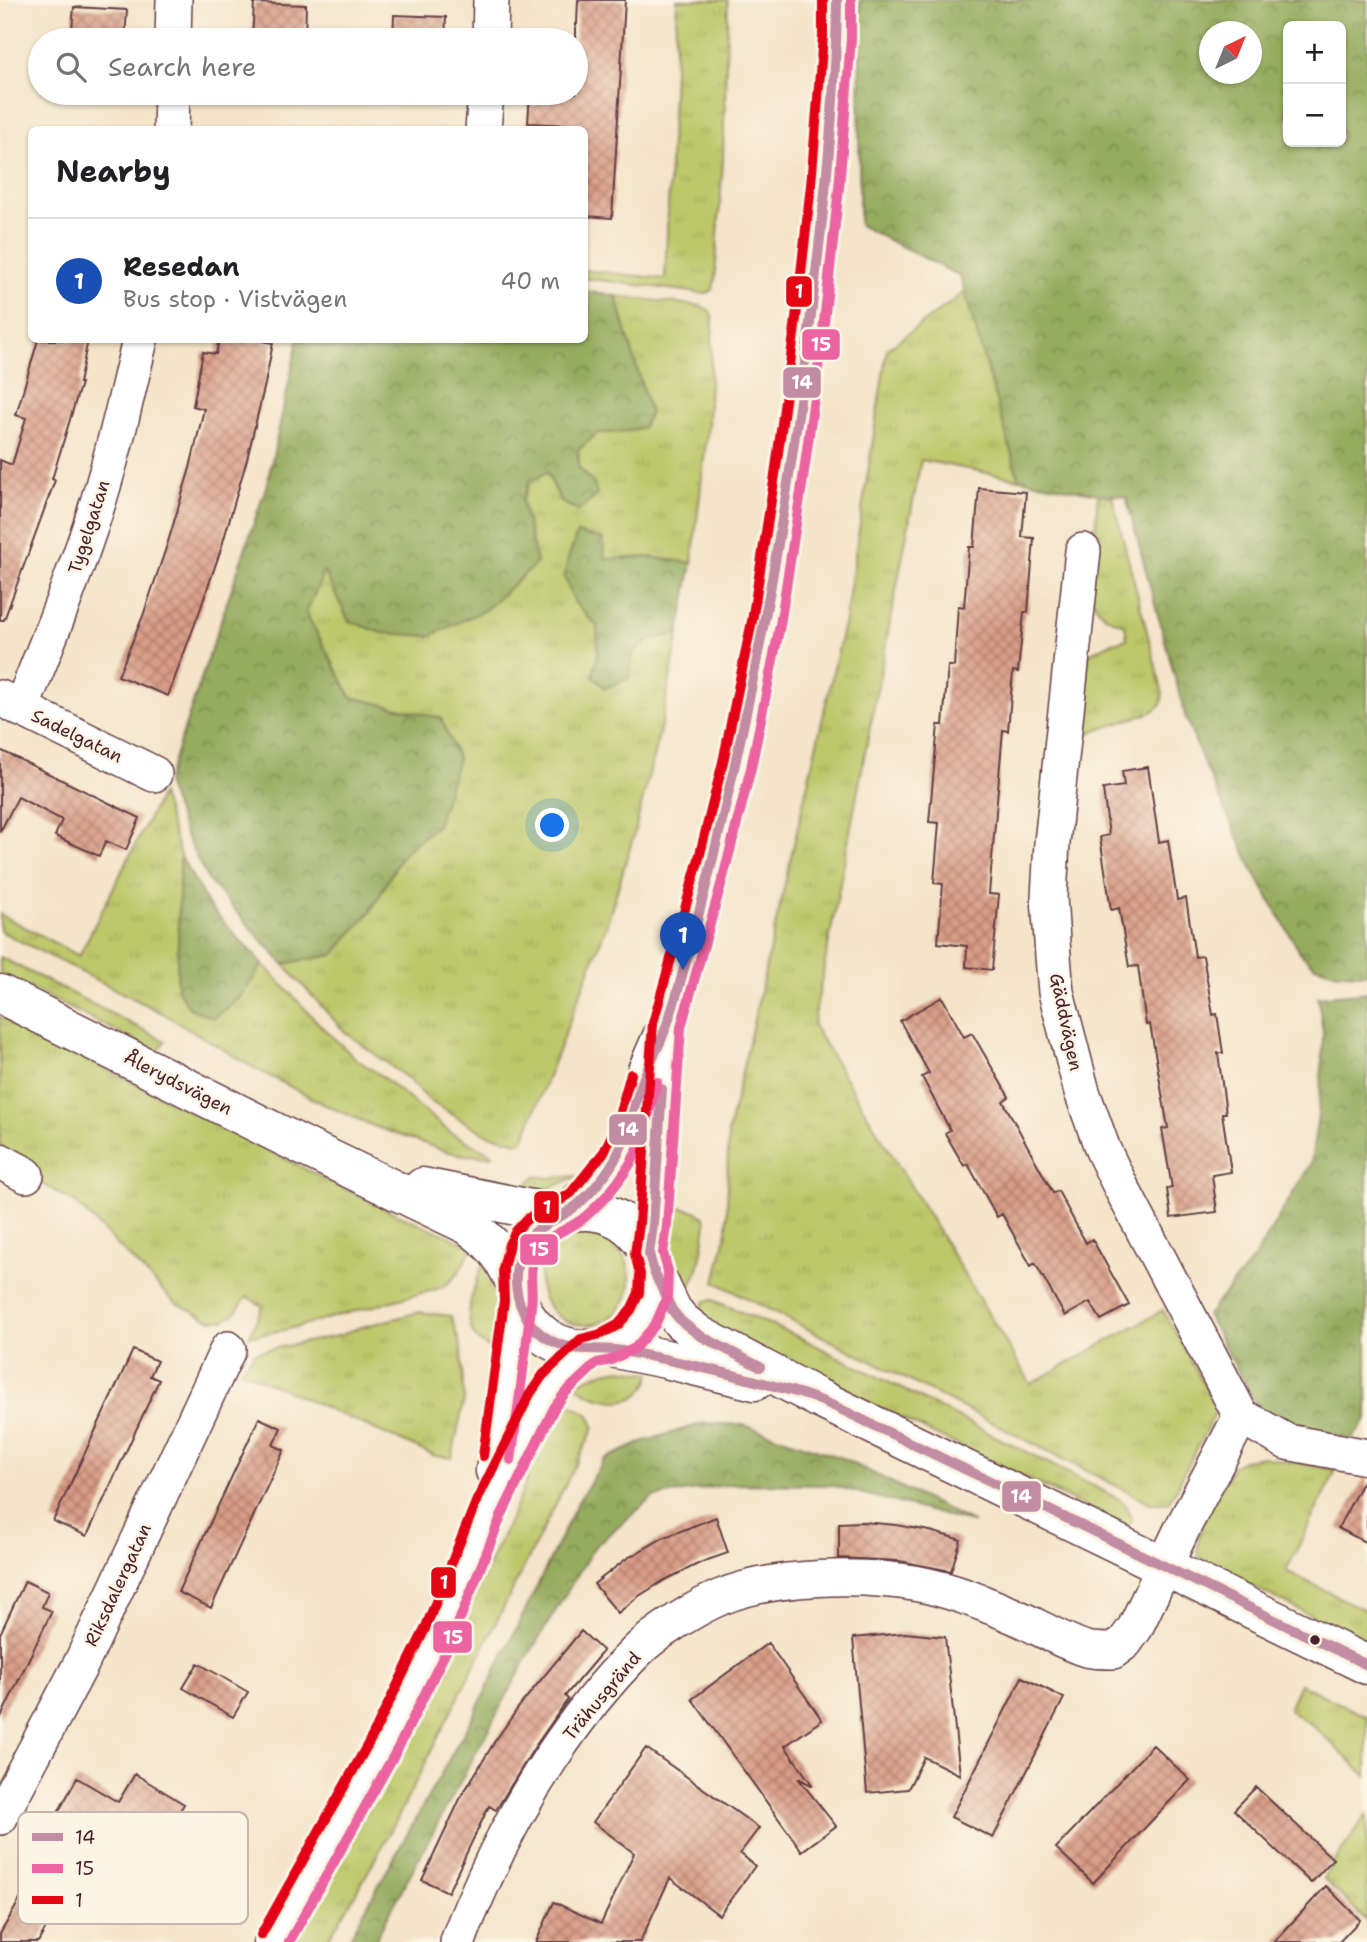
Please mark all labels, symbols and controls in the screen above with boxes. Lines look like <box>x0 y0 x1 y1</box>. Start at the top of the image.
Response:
north arrow <box>1199 21 1262 84</box>
map controls <box>1283 21 1346 147</box>
button: + <box>1283 21 1346 84</box>
search box <box>28 28 588 105</box>
icon: search <box>52 48 90 86</box>
text: Search here <box>108 49 257 84</box>
button: − <box>1283 84 1346 147</box>
text: Nearby <box>56 151 171 192</box>
text: Resedan <box>123 249 240 284</box>
text: 1 <box>74 266 84 296</box>
text: 40 m <box>500 266 560 296</box>
line badge: 1 <box>785 275 813 308</box>
text: 1 <box>795 279 803 304</box>
text: Bus stop · Vistvägen <box>123 284 347 314</box>
line badge: 15 <box>801 328 841 361</box>
text: 15 <box>811 332 831 357</box>
line badge: 14 <box>782 366 822 399</box>
text: 14 <box>791 370 813 395</box>
street label: Tygelgatan <box>63 477 115 577</box>
street label: Sadelgatan <box>27 704 127 768</box>
your location <box>535 808 569 842</box>
pin: 1 <box>660 912 706 970</box>
street label: Gäddvägen <box>1044 971 1088 1073</box>
street label: Ålerydsvägen <box>120 1045 236 1121</box>
line badge: 14 <box>608 1113 648 1146</box>
text: 14 <box>617 1117 639 1142</box>
line badge: 1 <box>533 1190 560 1224</box>
text: 1 <box>543 1195 551 1220</box>
line badge: 15 <box>519 1233 559 1266</box>
text: 15 <box>529 1237 549 1262</box>
line badge: 14 <box>1001 1480 1042 1513</box>
text: 14 <box>1010 1484 1032 1509</box>
street label: Riksdalergatan <box>79 1520 157 1650</box>
line badge: 1 <box>430 1566 457 1599</box>
text: 1 <box>440 1570 448 1595</box>
line badge: 15 <box>432 1620 473 1654</box>
text: 15 <box>443 1625 463 1650</box>
unlabelled marker <box>1308 1633 1322 1647</box>
street label: Trähusgränd <box>558 1646 646 1746</box>
legend <box>18 1812 248 1924</box>
text: 14 <box>75 1825 95 1850</box>
text: 15 <box>75 1856 94 1881</box>
text: 1 <box>75 1888 83 1913</box>

